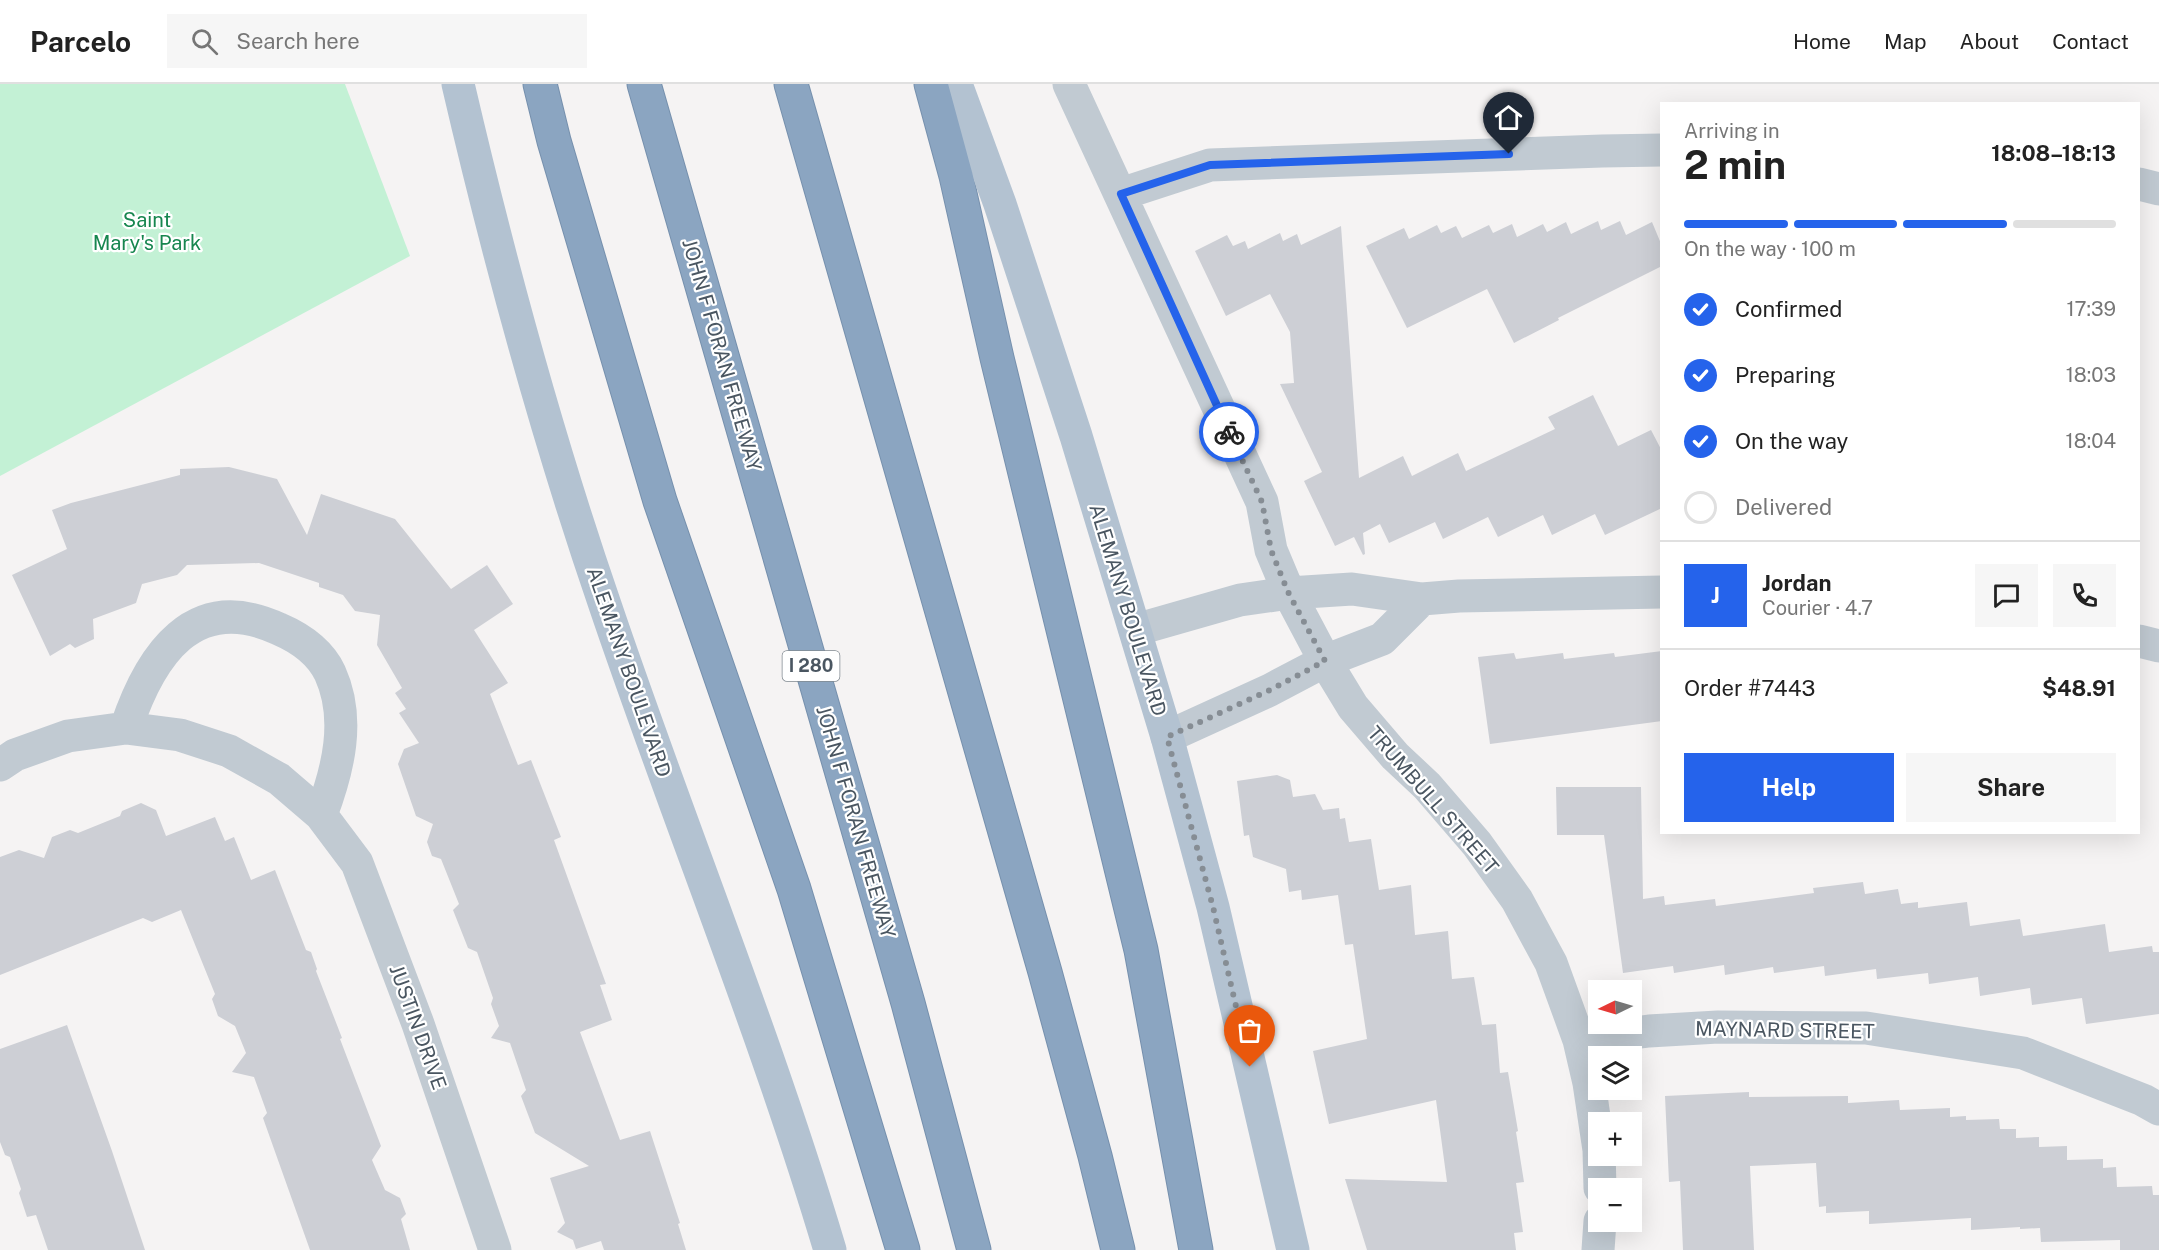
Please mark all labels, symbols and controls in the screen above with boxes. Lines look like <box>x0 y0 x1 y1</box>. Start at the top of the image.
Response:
search box <box>167 14 587 68</box>
text: Parcelo <box>30 25 131 58</box>
icon: search <box>188 25 221 58</box>
text: Search here <box>236 28 360 54</box>
text: Home <box>1793 29 1851 54</box>
text: Map <box>1884 29 1927 54</box>
text: About <box>1960 29 2019 54</box>
text: Contact <box>2052 29 2129 54</box>
pin <box>1483 92 1534 154</box>
icon: home <box>1492 101 1525 134</box>
text: Arriving in <box>1684 119 1779 143</box>
text: 18:08–18:13 <box>1991 140 2116 166</box>
text: 2 min <box>1684 142 1786 188</box>
park label: Saint Mary's Park <box>93 208 201 255</box>
street label: JOHN F FORAN FREEWAY <box>677 236 767 474</box>
text: On the way · 100 m <box>1684 237 1856 261</box>
icon: check <box>1684 293 1717 326</box>
text: Confirmed <box>1735 296 1842 322</box>
text: 17:39 <box>2066 297 2116 321</box>
icon: check <box>1684 359 1717 392</box>
text: Preparing <box>1735 362 1836 388</box>
text: 18:03 <box>2066 363 2116 387</box>
courier <box>1199 402 1259 462</box>
icon: bike <box>1213 416 1246 449</box>
icon: check <box>1684 425 1717 458</box>
text: On the way <box>1735 428 1848 454</box>
text: 18:04 <box>2066 429 2116 453</box>
text: Delivered <box>1735 494 1832 520</box>
street label: ALEMANY BOULEVARD <box>1084 501 1172 719</box>
street label: ALEMANY BOULEVARD <box>582 564 676 780</box>
button: chat <box>1975 564 2038 627</box>
button: phone <box>2053 564 2116 627</box>
text: Jordan <box>1762 570 1831 596</box>
text: J <box>1711 582 1720 608</box>
text: Courier · 4.7 <box>1762 596 1873 620</box>
road number: I 280 <box>782 651 840 681</box>
text: Order #7443 <box>1684 675 1815 701</box>
text: $48.91 <box>2042 675 2116 701</box>
street label: JOHN F FORAN FREEWAY <box>811 703 901 941</box>
street label: TRUMBULL STREET <box>1362 721 1504 879</box>
button: Help <box>1684 753 1894 822</box>
button: Share <box>1906 753 2116 822</box>
street label: JUSTIN DRIVE <box>384 961 452 1093</box>
north arrow <box>1588 980 1642 1034</box>
map controls <box>1588 980 1642 1232</box>
pin <box>1224 1005 1275 1067</box>
icon: bag <box>1233 1014 1266 1047</box>
street label: MAYNARD STREET <box>1695 1016 1875 1044</box>
button: layers <box>1588 1046 1642 1100</box>
button: + <box>1588 1112 1642 1166</box>
button: − <box>1588 1178 1642 1232</box>

